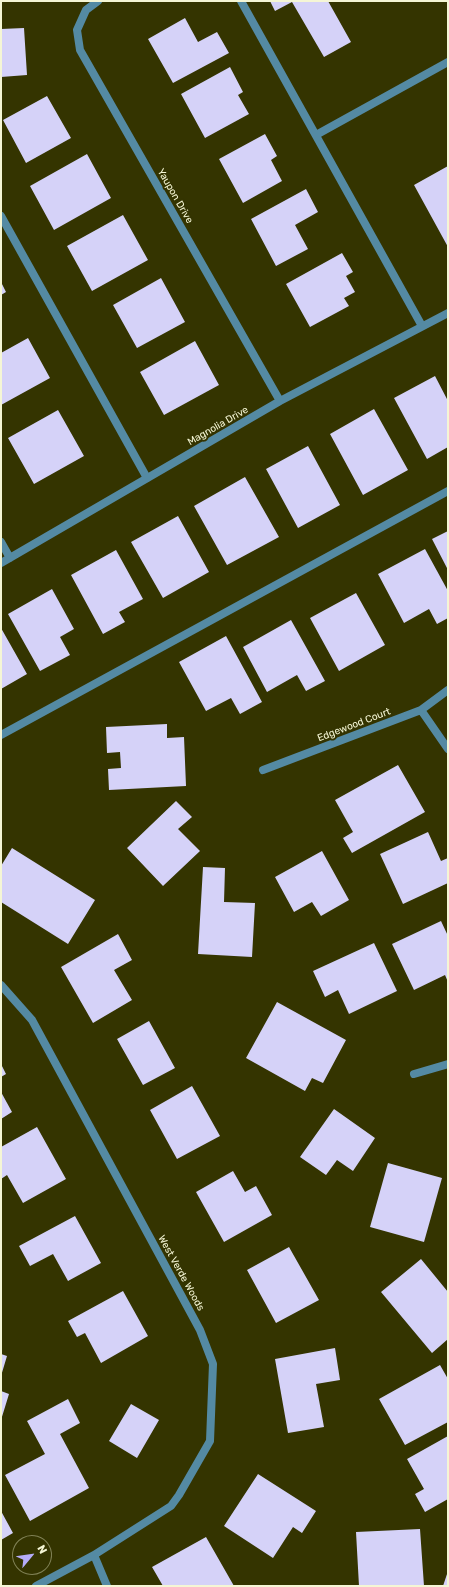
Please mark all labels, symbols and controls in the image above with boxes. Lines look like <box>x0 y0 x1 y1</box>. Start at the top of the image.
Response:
street label: Yaupon Drive <box>154 166 196 226</box>
street label: Magnolia Drive <box>186 404 250 448</box>
street label: Edgewood Court <box>316 706 392 744</box>
street label: West Verde Woods <box>155 1233 207 1313</box>
north arrow <box>12 1535 52 1575</box>
text: N <box>34 1543 50 1556</box>

